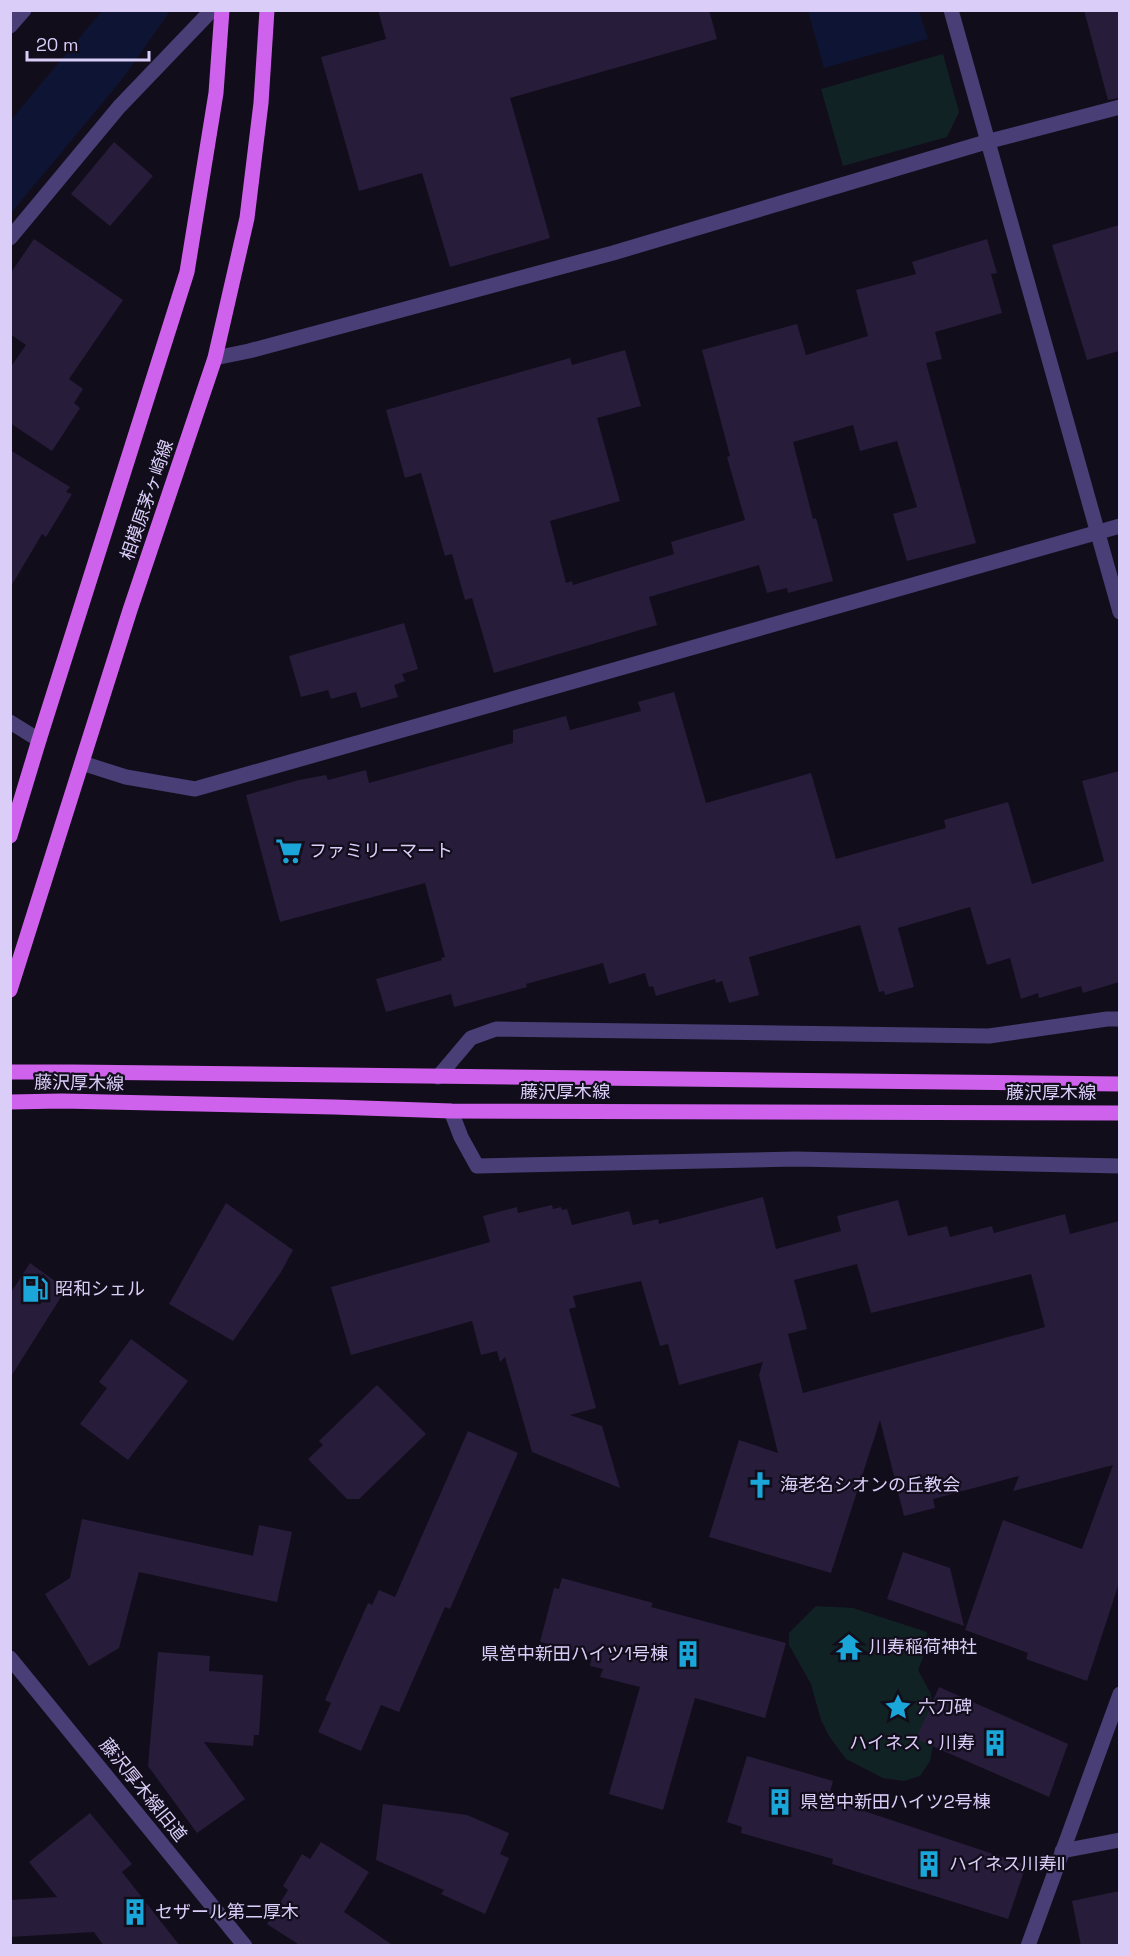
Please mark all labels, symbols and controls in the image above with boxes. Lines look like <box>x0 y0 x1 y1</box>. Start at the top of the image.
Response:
scale bar <box>27 24 148 62</box>
text: 20 m <box>36 33 79 56</box>
street label: 相模原茅ヶ崎線 <box>115 437 178 563</box>
supermarket icon: ファミリーマート <box>274 836 304 866</box>
place label: ファミリーマート <box>309 839 453 862</box>
street label: 藤沢厚木線 <box>34 1070 124 1095</box>
street label: 藤沢厚木線 <box>520 1080 610 1103</box>
street label: 藤沢厚木線 <box>1006 1081 1096 1104</box>
fuel station icon: 昭和シェル <box>20 1274 50 1304</box>
place label: 昭和シェル <box>55 1277 145 1300</box>
church icon: 海老名シオンの丘教会 <box>745 1470 775 1500</box>
place label: 海老名シオンの丘教会 <box>780 1473 960 1496</box>
temple icon: 川寿稲荷神社 <box>834 1632 864 1662</box>
place label: 川寿稲荷神社 <box>869 1635 977 1658</box>
building icon: 県営中新田ハイツ1号棟 <box>673 1639 703 1669</box>
place label: 県営中新田ハイツ1号棟 <box>481 1642 668 1665</box>
place icon: 六刀碑 <box>883 1692 913 1722</box>
place label: 六刀碑 <box>918 1695 972 1718</box>
building icon: ハイネス・川寿 <box>980 1728 1010 1758</box>
place label: ハイネス・川寿 <box>849 1731 975 1754</box>
street label: 藤沢厚木線旧道 <box>95 1733 192 1846</box>
building icon: 県営中新田ハイツ2号棟 <box>765 1787 795 1817</box>
place label: 県営中新田ハイツ2号棟 <box>800 1790 991 1813</box>
building icon: ハイネス川寿II <box>914 1849 944 1879</box>
place label: ハイネス川寿II <box>949 1852 1065 1875</box>
building icon: セザール第二厚木 <box>120 1897 150 1927</box>
place label: セザール第二厚木 <box>155 1900 299 1923</box>

